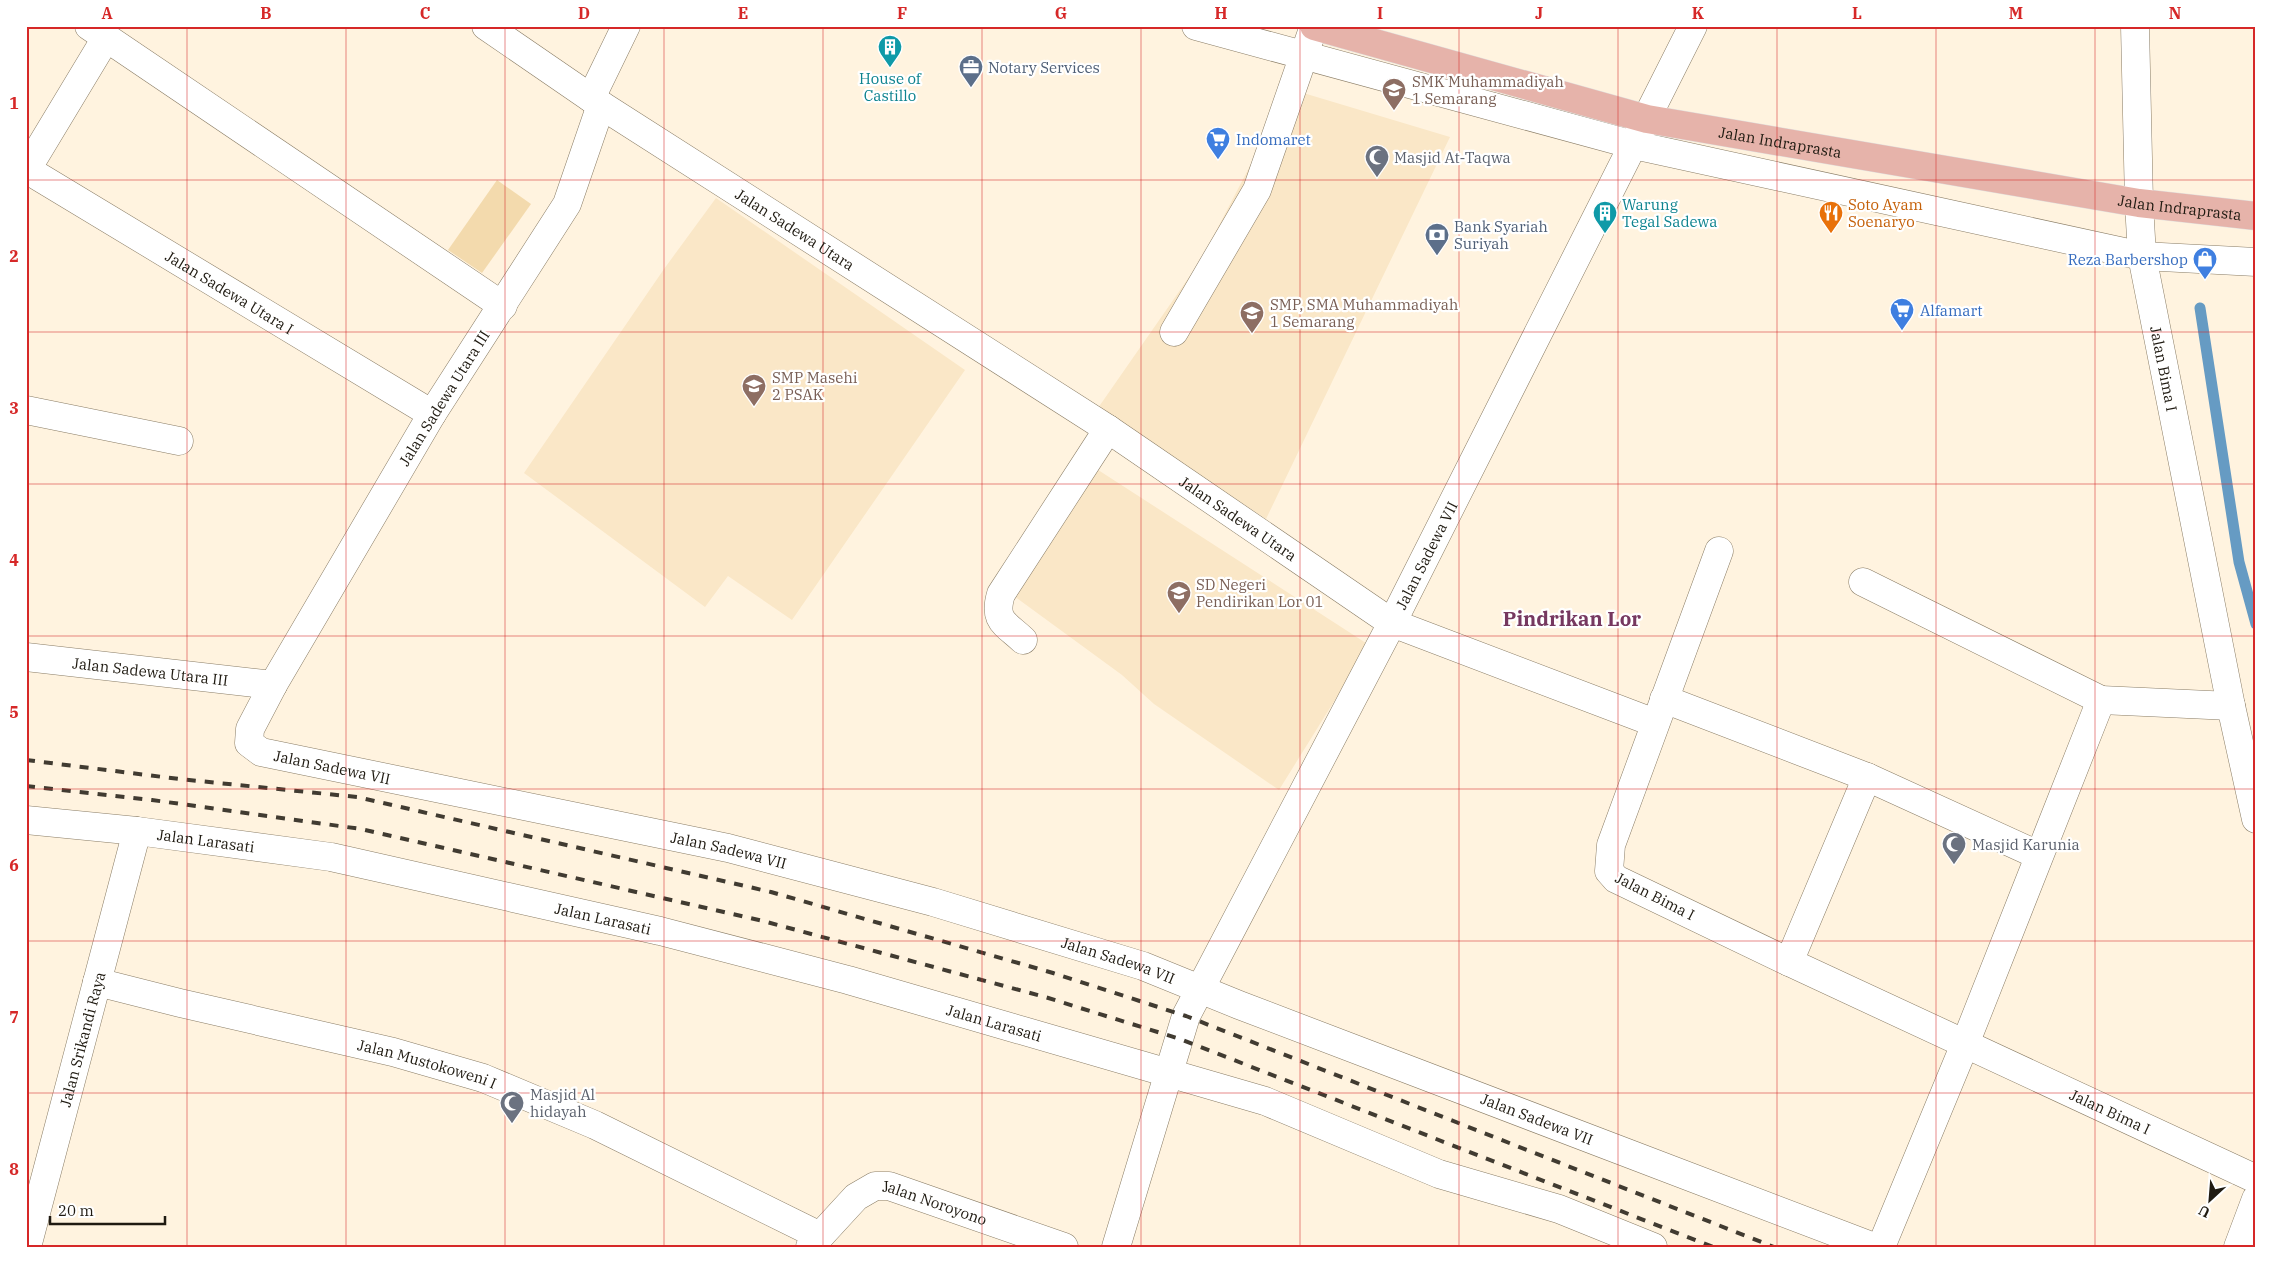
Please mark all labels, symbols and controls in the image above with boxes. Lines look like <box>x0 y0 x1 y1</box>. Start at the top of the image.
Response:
text: A <box>101 3 113 23</box>
text: B <box>260 3 272 23</box>
text: C <box>420 3 430 23</box>
text: D <box>578 3 590 23</box>
text: E <box>738 3 748 23</box>
text: F <box>897 3 907 23</box>
text: G <box>1055 3 1067 23</box>
text: H <box>1215 3 1228 23</box>
text: I <box>1377 3 1383 23</box>
text: J <box>1535 3 1543 23</box>
text: K <box>1692 3 1705 23</box>
text: L <box>1852 3 1862 23</box>
text: M <box>2009 3 2023 23</box>
text: N <box>2169 3 2181 23</box>
building icon: House of Castillo <box>877 34 903 68</box>
office icon: Notary Services <box>958 54 984 88</box>
place label: Notary Services <box>988 58 1100 77</box>
place label: House of Castillo <box>859 69 922 105</box>
place label: SMK Muhammadiyah 1 Semarang <box>1412 72 1564 108</box>
school or university icon: SMK Muhammadiyah 1 Semarang <box>1381 77 1407 111</box>
text: 1 <box>9 93 19 113</box>
street label: Jalan Indraprasta <box>1717 122 1843 162</box>
supermarket icon: Indomaret <box>1205 126 1231 160</box>
place label: Indomaret <box>1236 130 1311 149</box>
mosque icon: Masjid At-Taqwa <box>1364 144 1390 178</box>
place label: Masjid At-Taqwa <box>1394 148 1511 167</box>
street label: Jalan Sadewa Utara <box>732 184 858 274</box>
street label: Jalan Indraprasta <box>2117 190 2243 224</box>
place label: Warung Tegal Sadewa <box>1622 195 1717 231</box>
place label: Soto Ayam Soenaryo <box>1848 195 1923 231</box>
building icon: Warung Tegal Sadewa <box>1592 200 1618 234</box>
restaurant icon: Soto Ayam Soenaryo <box>1818 200 1844 234</box>
place label: Bank Syariah Suriyah <box>1454 217 1548 253</box>
bank icon: Bank Syariah Suriyah <box>1424 222 1450 256</box>
text: 2 <box>9 246 19 266</box>
street label: Jalan Sadewa Utara I <box>162 246 297 338</box>
shop icon: Reza Barbershop <box>2192 246 2218 280</box>
place label: Reza Barbershop <box>2068 250 2188 269</box>
place label: SMP, SMA Muhammadiyah 1 Semarang <box>1270 295 1458 331</box>
supermarket icon: Alfamart <box>1889 297 1915 331</box>
school or university icon: SMP, SMA Muhammadiyah 1 Semarang <box>1239 300 1265 334</box>
place label: Alfamart <box>1920 301 1983 320</box>
street label: Jalan Bima I <box>2147 324 2182 413</box>
street label: Jalan Sadewa Utara III <box>394 327 494 469</box>
place label: SMP Masehi 2 PSAK <box>772 368 858 404</box>
school or university icon: SMP Masehi 2 PSAK <box>741 373 767 407</box>
text: 3 <box>9 398 19 418</box>
street label: Jalan Sadewa Utara <box>1176 471 1300 565</box>
street label: Jalan Sadewa VII <box>1391 498 1461 612</box>
text: 4 <box>9 550 19 570</box>
place label: SD Negeri Pendirikan Lor 01 <box>1196 575 1323 611</box>
school or university icon: SD Negeri Pendirikan Lor 01 <box>1166 580 1192 614</box>
district label: Pindrikan Lor <box>1503 605 1641 632</box>
street label: Jalan Sadewa Utara III <box>71 653 229 689</box>
text: 5 <box>9 702 19 722</box>
street label: Jalan Sadewa VII <box>272 745 392 788</box>
street label: Jalan Larasati <box>156 824 256 856</box>
street label: Jalan Sadewa VII <box>669 827 789 873</box>
mosque icon: Masjid Karunia <box>1941 831 1967 865</box>
place label: Masjid Karunia <box>1972 835 2080 854</box>
text: 6 <box>9 855 19 875</box>
street label: Jalan Bima I <box>1612 868 1698 924</box>
street label: Jalan Larasati <box>553 898 653 938</box>
street label: Jalan Sadewa VII <box>1059 932 1178 988</box>
street label: Jalan Srikandi Raya <box>55 969 109 1109</box>
street label: Jalan Larasati <box>944 1000 1044 1045</box>
text: 7 <box>9 1007 19 1027</box>
street label: Jalan Mustokoweni I <box>356 1035 500 1092</box>
street label: Jalan Bima I <box>2067 1084 2154 1138</box>
place label: Masjid Al hidayah <box>530 1085 595 1121</box>
street label: Jalan Sadewa VII <box>1478 1089 1596 1149</box>
mosque icon: Masjid Al hidayah <box>499 1090 525 1124</box>
text: 8 <box>9 1159 19 1179</box>
north arrow <box>2184 1176 2234 1226</box>
street label: Jalan Noroyono <box>882 1177 990 1229</box>
scale bar <box>50 1193 165 1225</box>
text: 20 m <box>58 1201 94 1220</box>
text: U <box>2195 1201 2213 1222</box>

